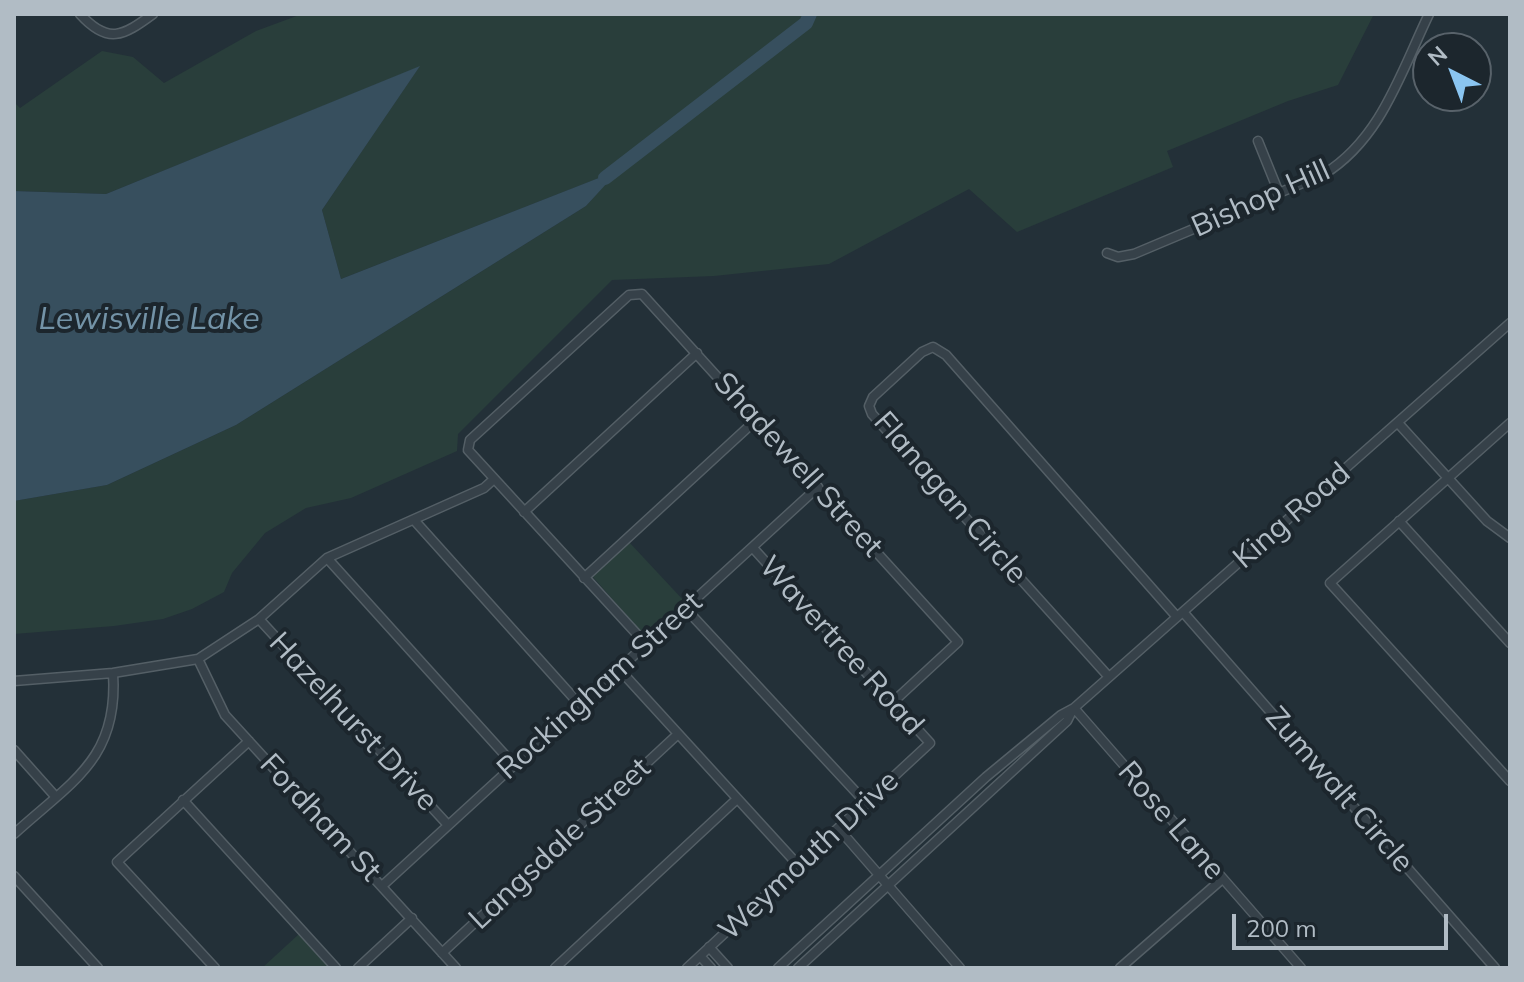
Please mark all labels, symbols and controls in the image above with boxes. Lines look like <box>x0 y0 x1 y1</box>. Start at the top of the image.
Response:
north arrow <box>1412 32 1492 112</box>
text: N <box>1422 40 1453 72</box>
street label: Bishop Hill <box>1186 153 1336 245</box>
water label: Lewisville Lake <box>38 300 260 338</box>
street label: Shadewell Street <box>706 365 890 565</box>
street label: Flanagan Circle <box>866 405 1034 591</box>
street label: King Road <box>1226 455 1358 577</box>
street label: Wavertree Road <box>751 549 931 743</box>
street label: Rockingham Street <box>490 585 710 787</box>
street label: Hazelhurst Drive <box>261 625 445 819</box>
street label: Zumwalt Circle <box>1258 700 1420 880</box>
street label: Fordham St <box>252 747 388 889</box>
street label: Langsdale Street <box>462 751 658 937</box>
street label: Rose Lane <box>1110 755 1232 887</box>
street label: Weymouth Drive <box>712 763 906 949</box>
scale bar <box>1236 898 1452 948</box>
text: 200 m <box>1246 913 1317 943</box>

